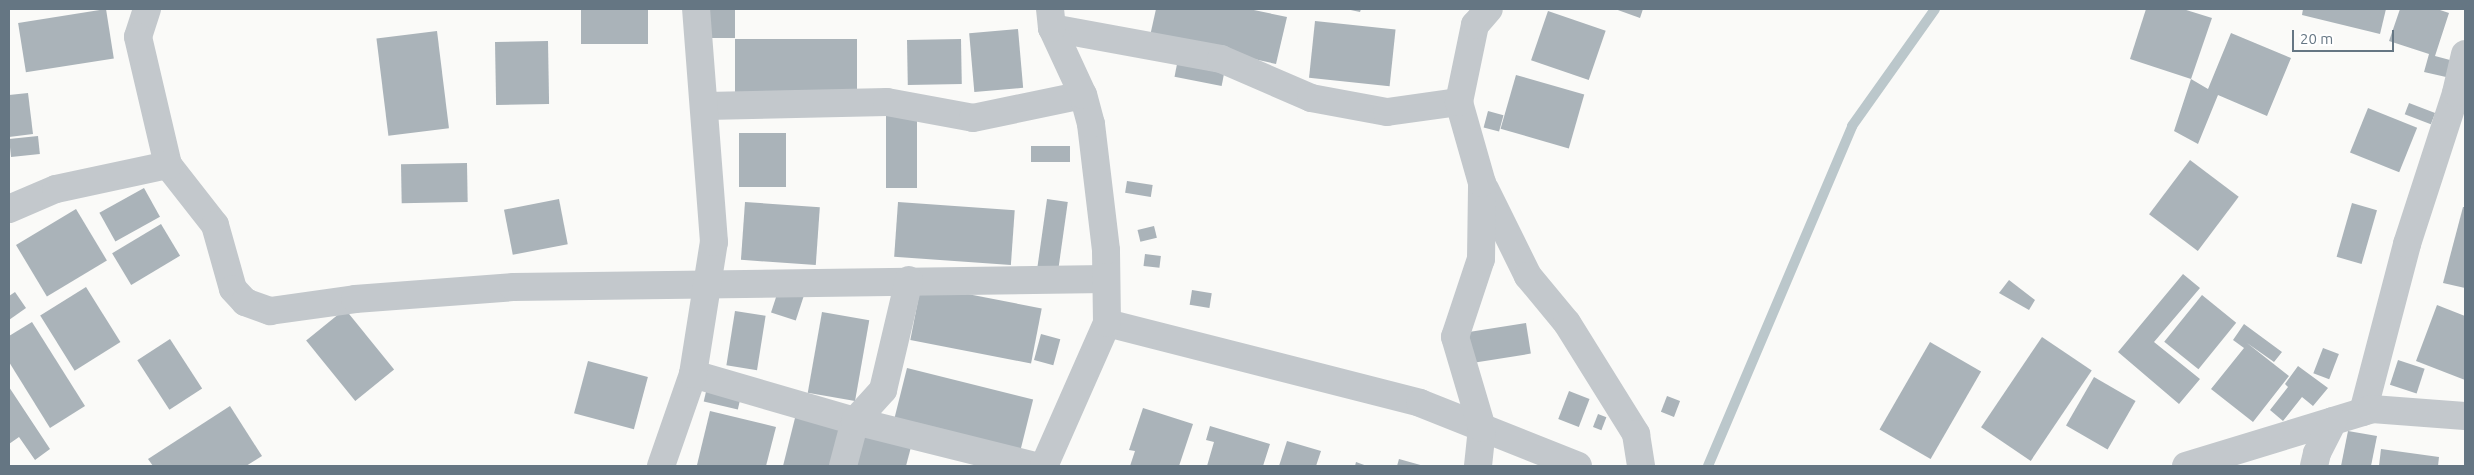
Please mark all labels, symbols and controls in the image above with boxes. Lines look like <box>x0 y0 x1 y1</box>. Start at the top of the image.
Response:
scale bar <box>2294 20 2396 52</box>
text: 20 m <box>2300 30 2333 47</box>

